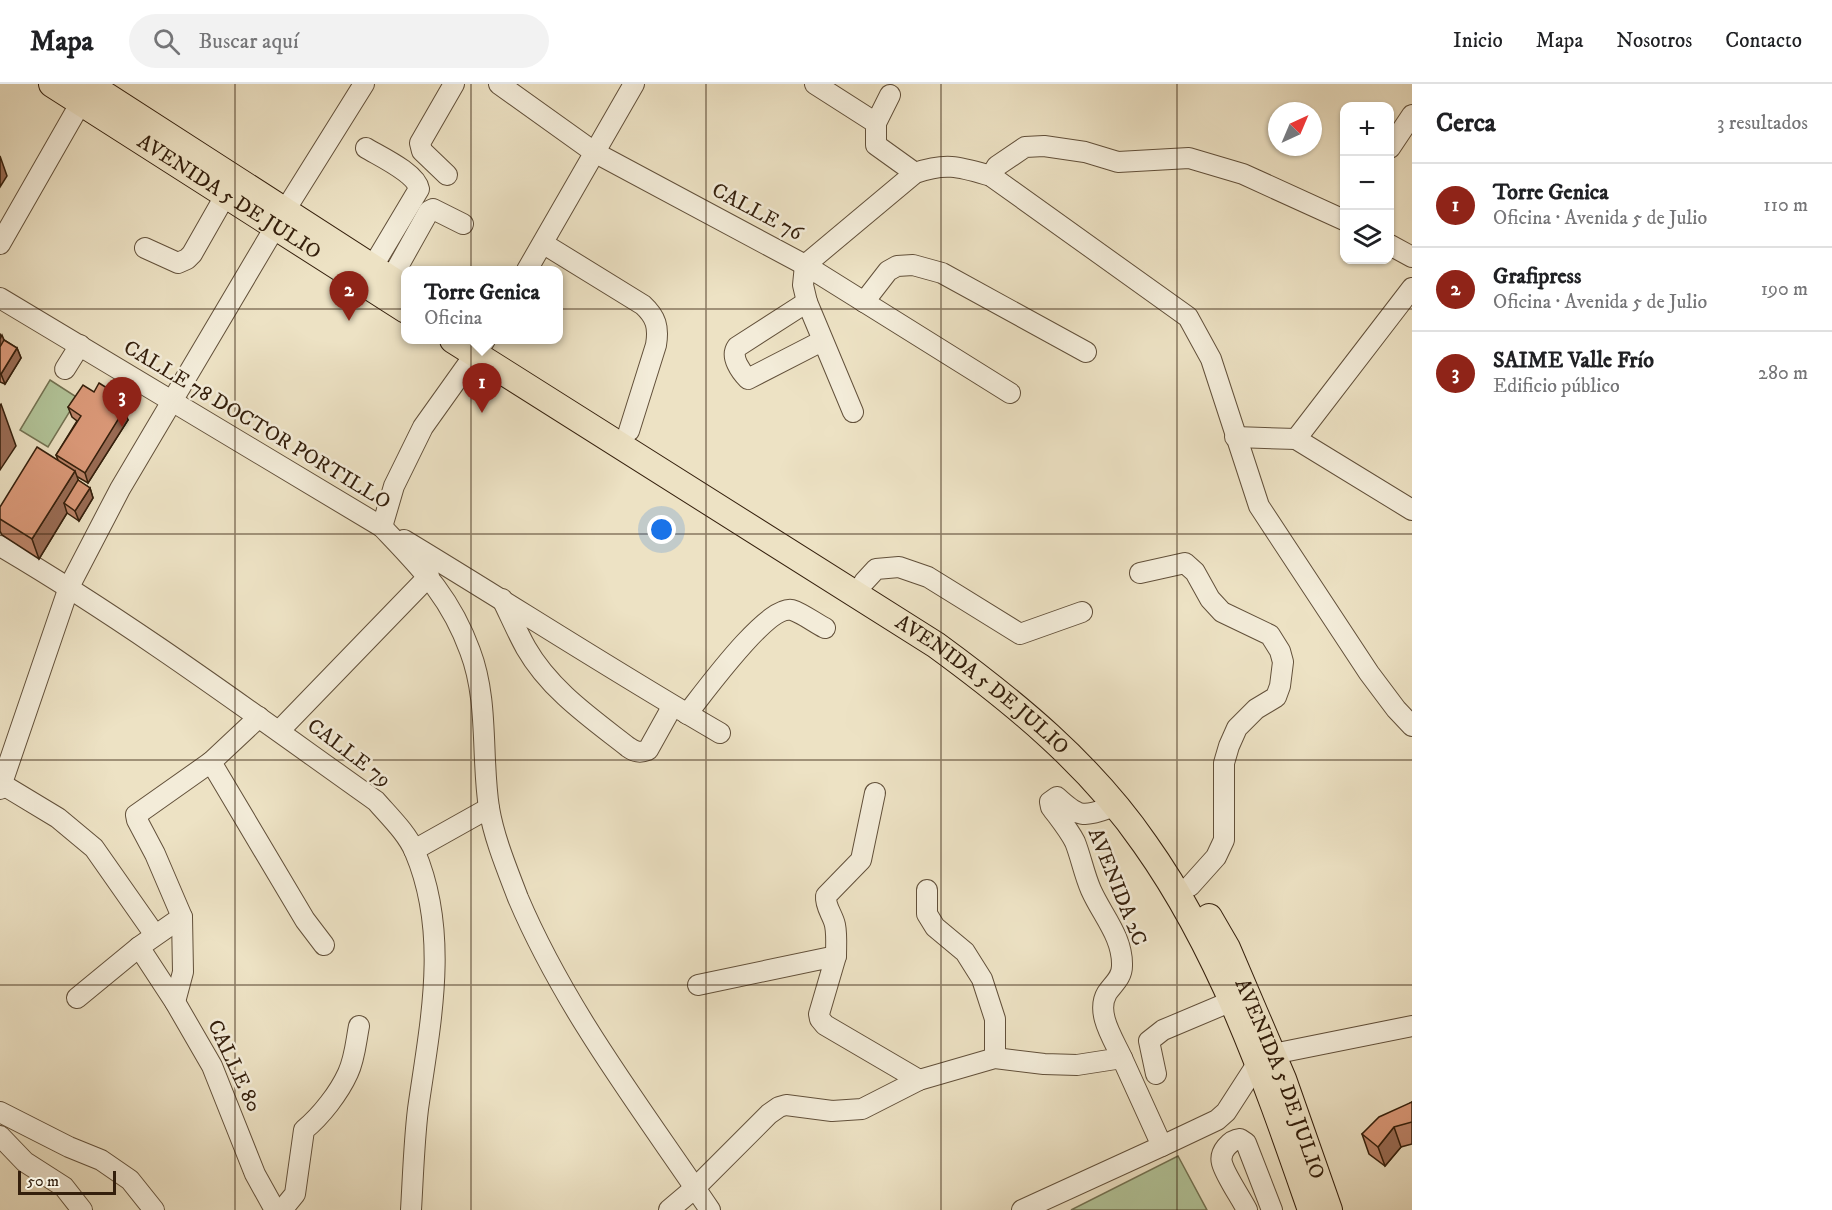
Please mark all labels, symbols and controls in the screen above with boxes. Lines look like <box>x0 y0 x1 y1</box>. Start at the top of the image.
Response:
search box <box>129 14 549 68</box>
text: Mapa <box>30 24 93 59</box>
icon: search <box>150 25 183 58</box>
text: Buscar aquí <box>198 28 299 55</box>
text: Inicio <box>1453 28 1503 54</box>
text: Mapa <box>1536 28 1583 54</box>
text: Nosotros <box>1616 28 1692 54</box>
text: Contacto <box>1725 28 1802 54</box>
north arrow <box>1268 102 1322 156</box>
map controls <box>1340 102 1394 264</box>
button: + <box>1340 102 1394 156</box>
text: Cerca <box>1436 107 1496 140</box>
text: 3 resultados <box>1717 111 1808 136</box>
street label: AVENIDA 5 DE JULIO <box>132 129 326 265</box>
button: − <box>1340 156 1394 210</box>
street label: CALLE 76 <box>707 177 808 247</box>
text: Torre Genica <box>1493 179 1609 206</box>
text: 1 <box>1452 193 1459 218</box>
text: 110 m <box>1763 193 1808 218</box>
text: Oficina · Avenida 5 de Julio <box>1493 206 1707 231</box>
button: layers <box>1340 210 1394 264</box>
text: Grafipress <box>1493 263 1581 290</box>
popup <box>401 266 563 344</box>
pin: 2 <box>330 272 368 321</box>
text: 2 <box>1451 277 1460 302</box>
text: 190 m <box>1761 277 1808 302</box>
text: Torre Genica <box>424 279 540 306</box>
text: Oficina · Avenida 5 de Julio <box>1493 290 1707 315</box>
text: Oficina <box>424 306 482 331</box>
street label: CALLE 78 DOCTOR PORTILLO <box>119 335 395 515</box>
text: SAIME Valle Frío <box>1493 347 1654 374</box>
text: 3 <box>1452 361 1459 386</box>
text: 280 m <box>1758 361 1808 386</box>
pin: 1 <box>462 364 502 413</box>
text: Edificio público <box>1493 374 1620 399</box>
pin: 3 <box>102 378 142 427</box>
your location <box>647 515 676 544</box>
street label: AVENIDA 5 DE JULIO <box>890 610 1074 760</box>
street label: CALLE 79 <box>302 713 396 793</box>
street label: AVENIDA 2C <box>1082 824 1152 950</box>
street label: AVENIDA 5 DE JULIO <box>1229 975 1330 1183</box>
street label: CALLE 80 <box>201 1016 267 1116</box>
scale bar <box>18 1168 116 1196</box>
text: 50 m <box>27 1171 59 1191</box>

